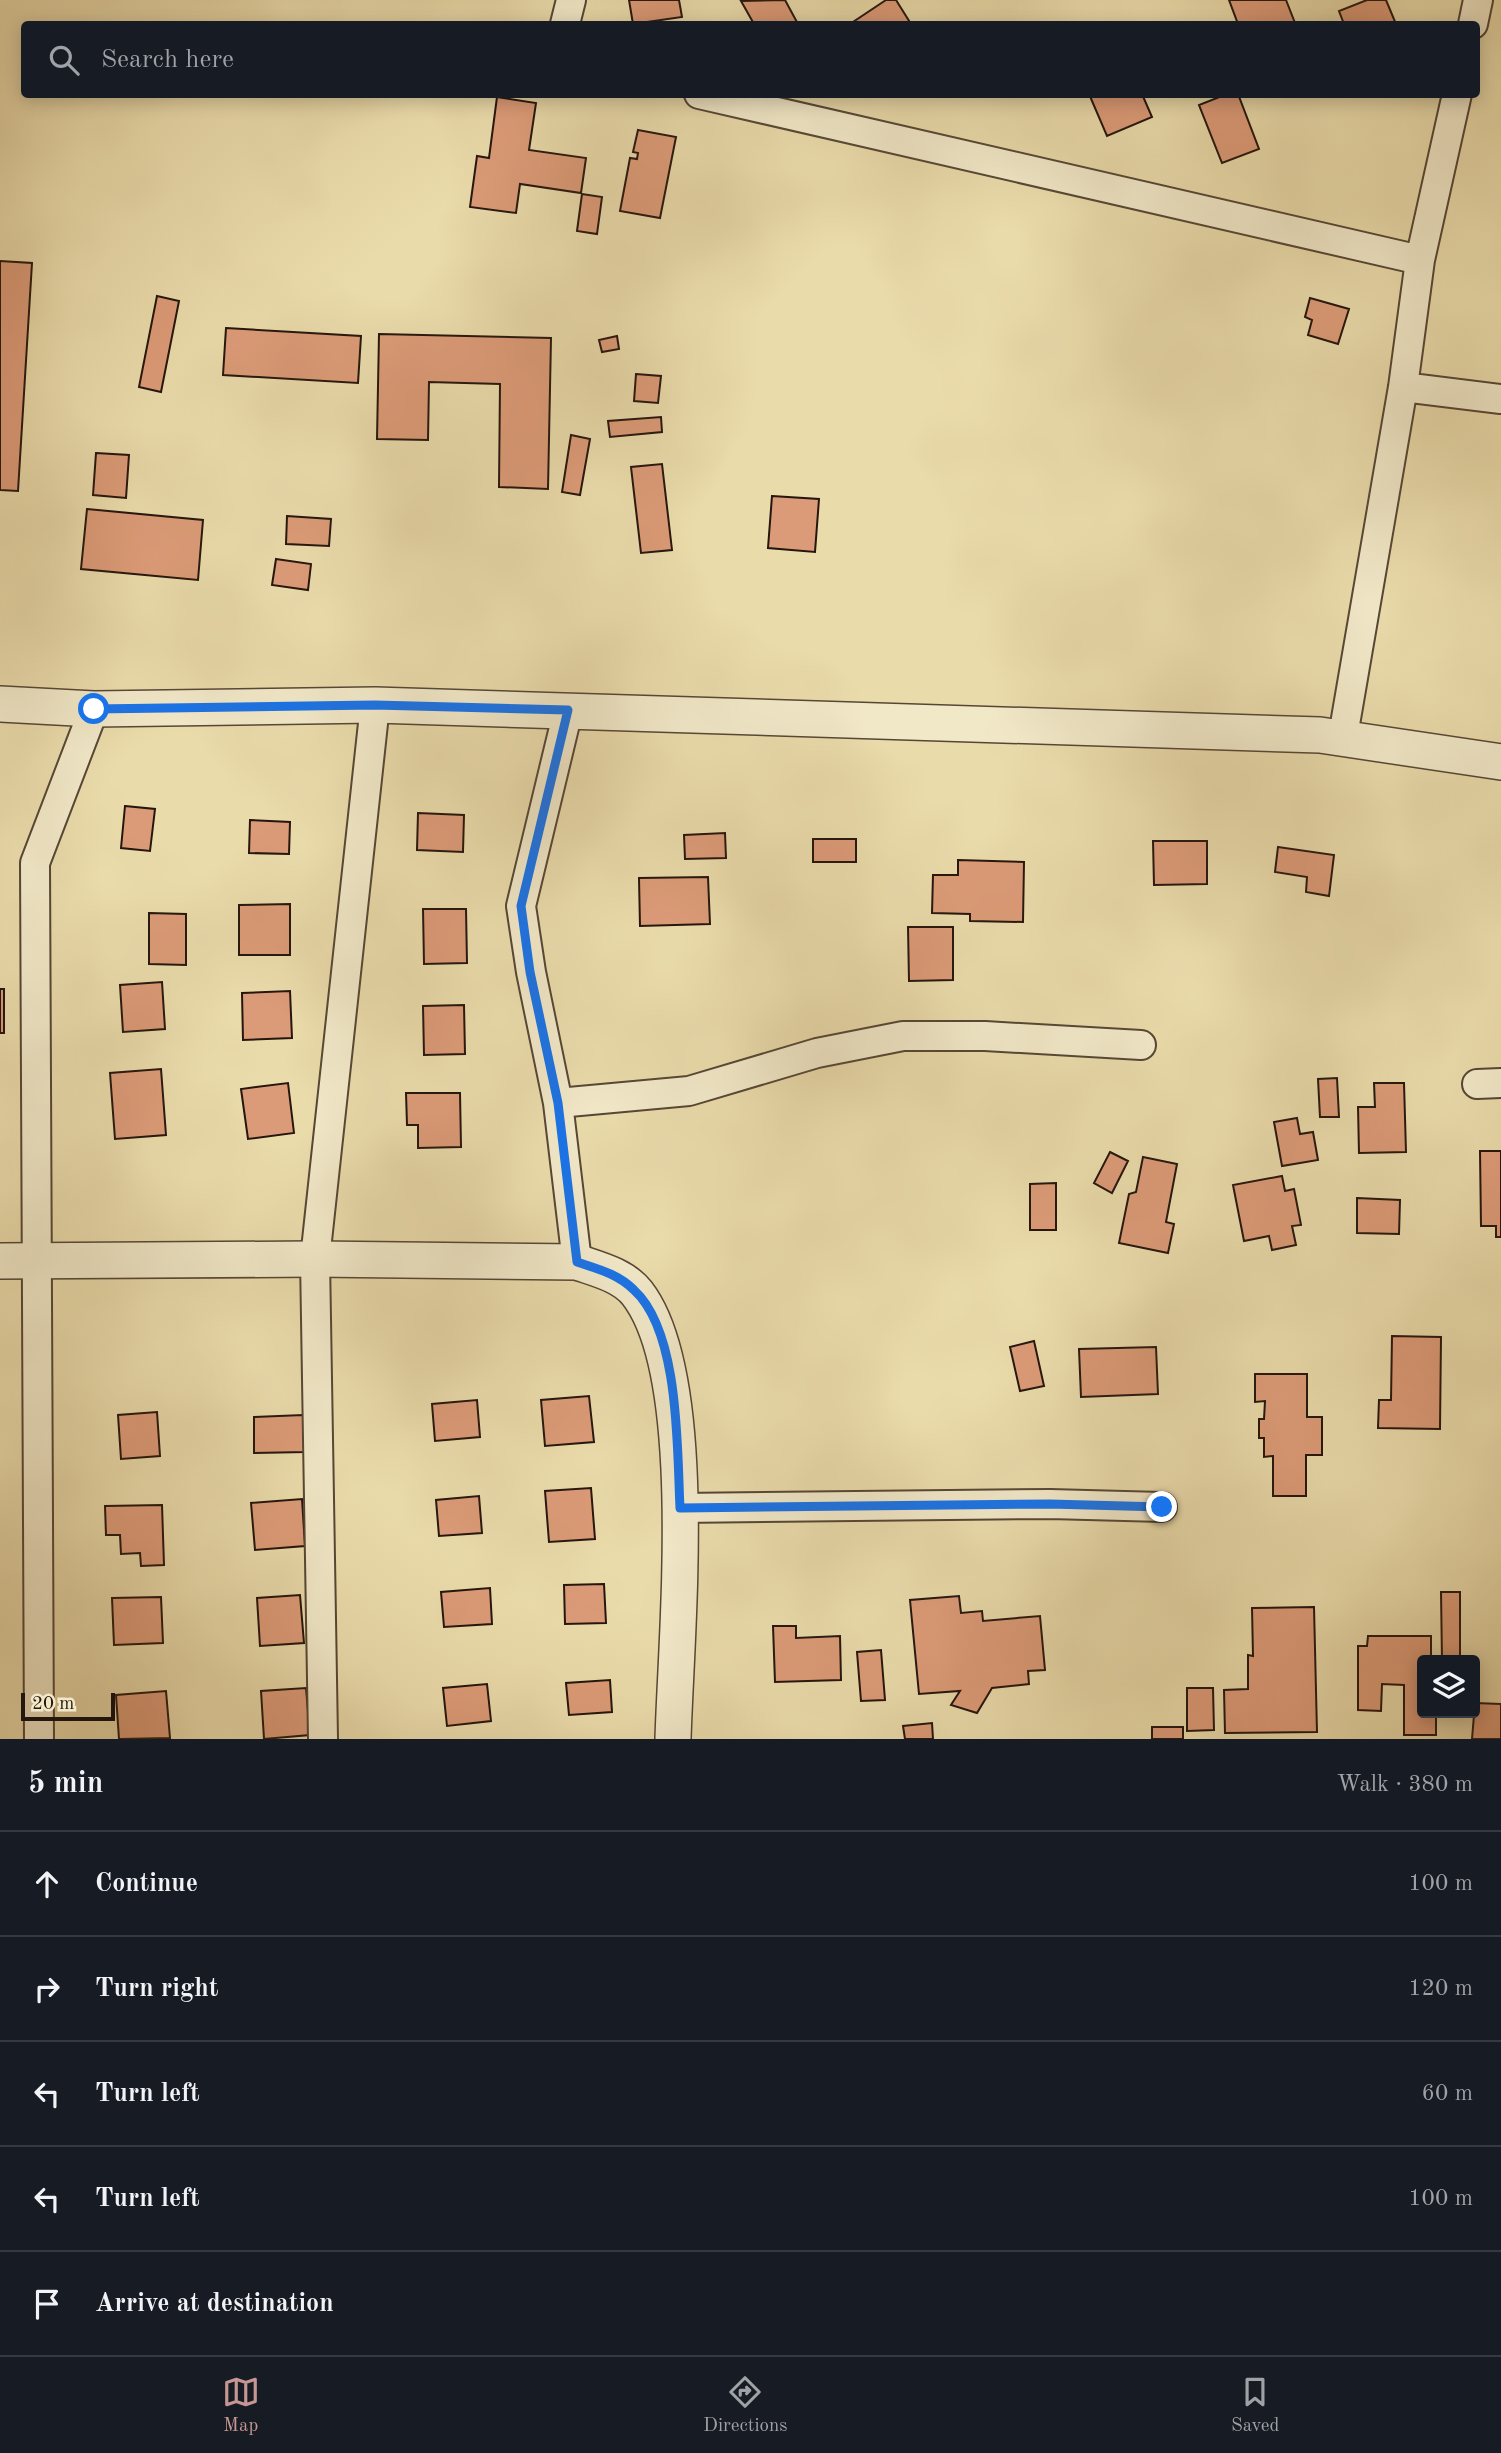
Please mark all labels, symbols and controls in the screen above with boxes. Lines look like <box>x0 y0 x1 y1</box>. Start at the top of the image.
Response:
search box <box>21 21 1480 98</box>
icon: search <box>45 41 83 79</box>
text: Search here <box>101 47 234 73</box>
route start <box>78 693 109 724</box>
route end <box>1146 1491 1177 1522</box>
map controls <box>1417 1655 1480 1718</box>
button: layers <box>1417 1655 1480 1718</box>
scale bar <box>21 1690 116 1722</box>
text: 20 m <box>32 1695 74 1714</box>
text: 5 min <box>28 1769 103 1799</box>
text: Walk · 380 m <box>1337 1773 1473 1796</box>
icon: ahead <box>28 1865 66 1903</box>
text: Continue <box>95 1871 198 1897</box>
text: 100 m <box>1408 1872 1473 1895</box>
icon: right <box>28 1970 66 2008</box>
text: Turn right <box>95 1976 218 2002</box>
text: 120 m <box>1408 1977 1473 2000</box>
icon: left <box>28 2075 66 2113</box>
text: Turn left <box>95 2081 200 2107</box>
text: 60 m <box>1422 2082 1473 2105</box>
icon: left <box>28 2180 66 2218</box>
text: Turn left <box>95 2186 200 2212</box>
text: 100 m <box>1408 2187 1473 2210</box>
icon: arrive <box>28 2285 66 2323</box>
text: Arrive at destination <box>95 2291 334 2317</box>
tab: Map <box>222 2373 260 2438</box>
tab: Directions <box>703 2373 788 2438</box>
tab: Saved <box>1231 2373 1279 2438</box>

